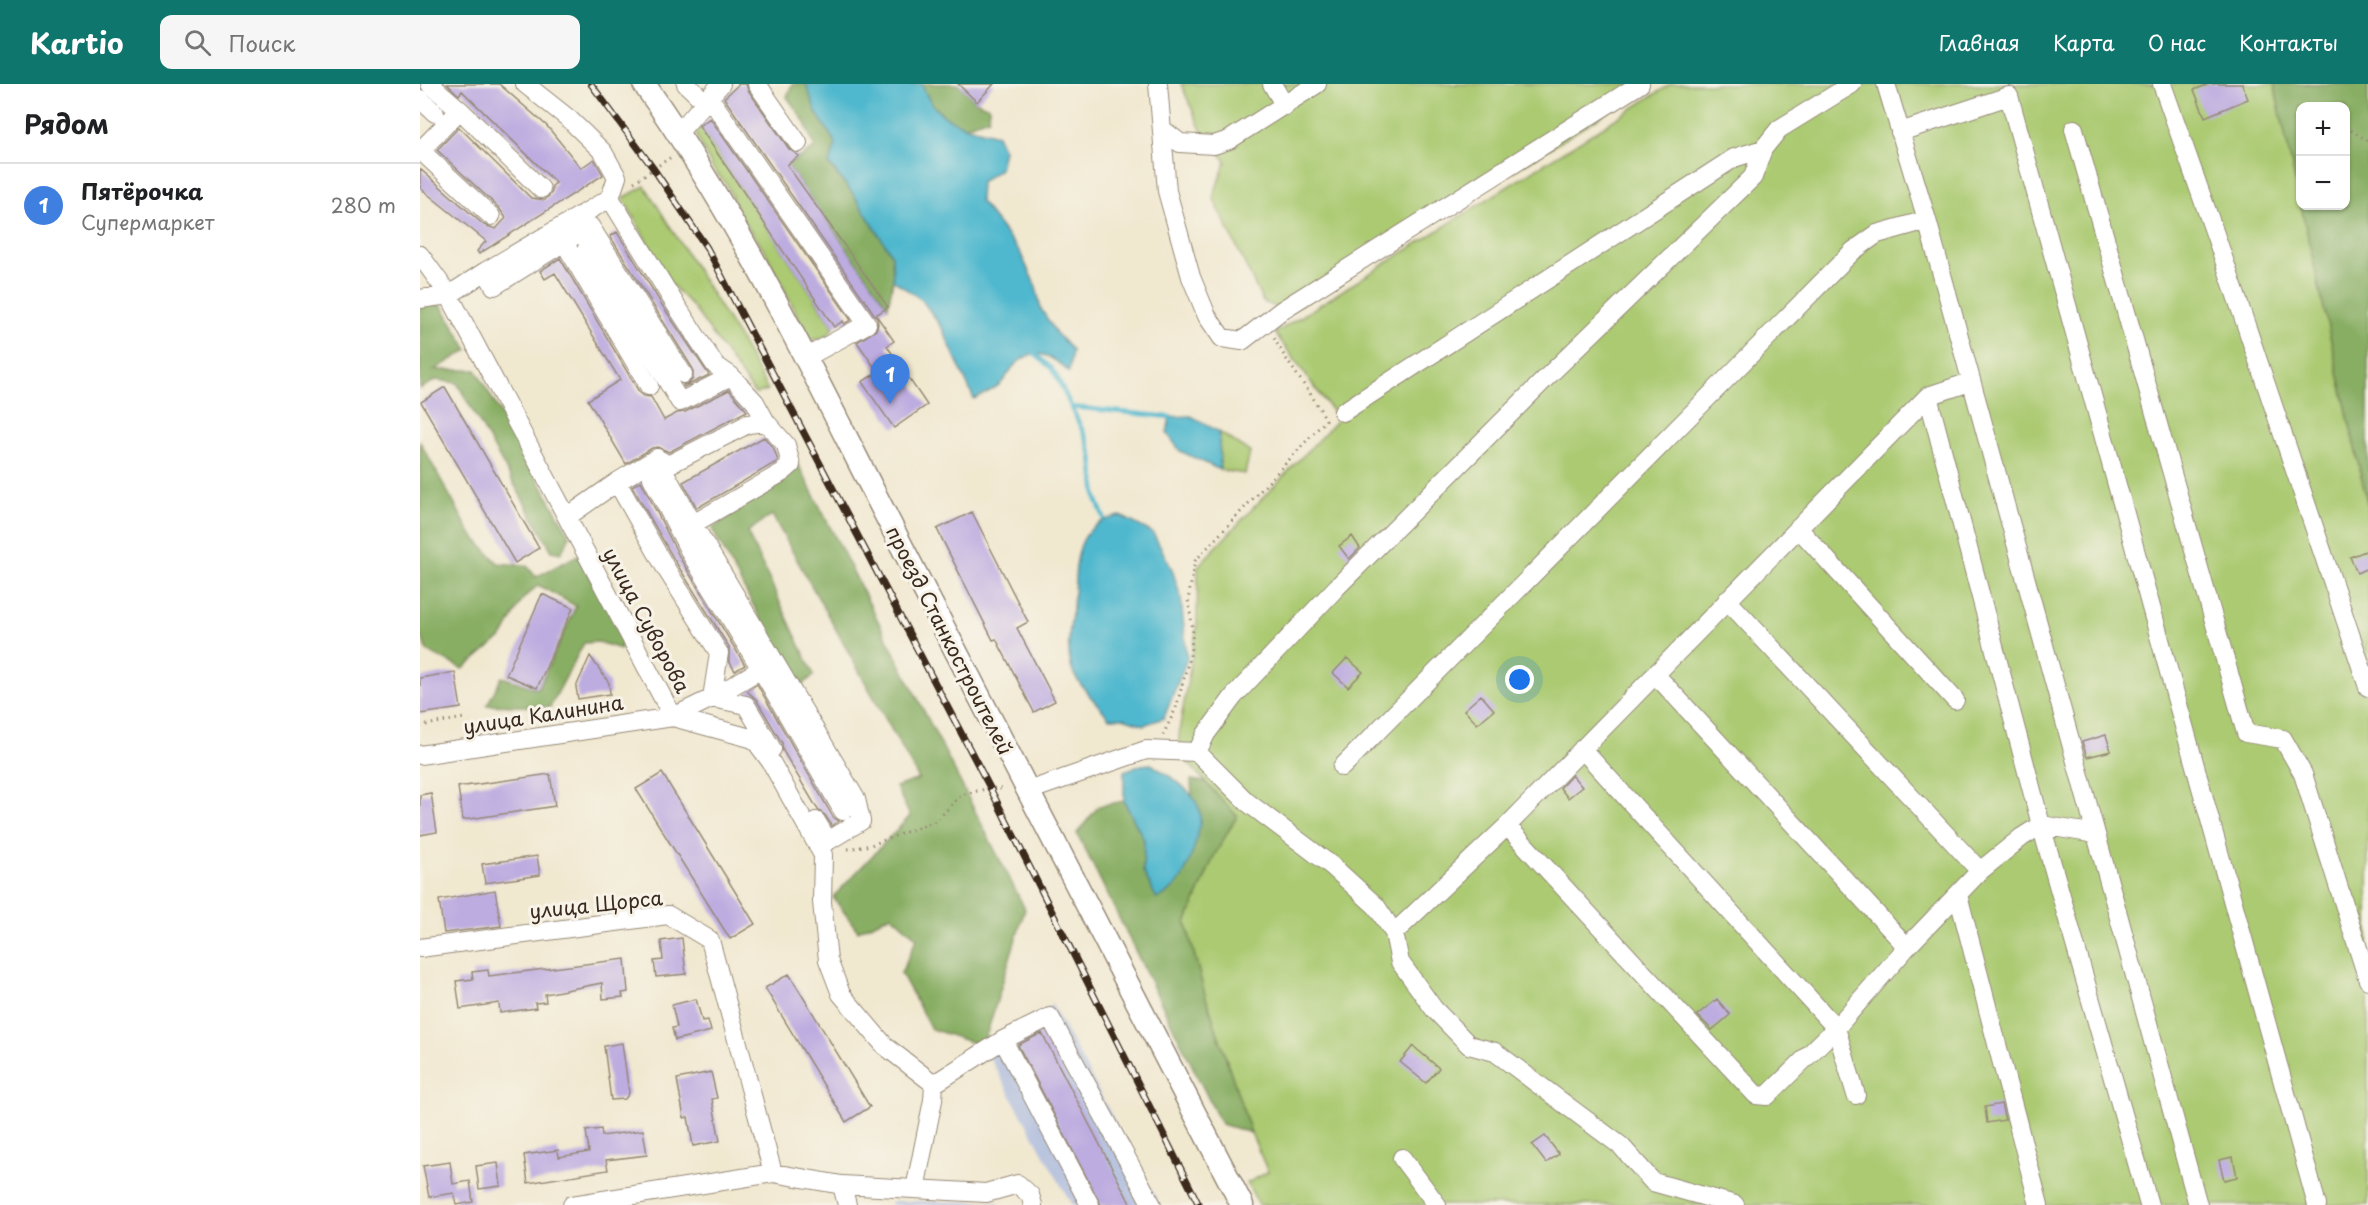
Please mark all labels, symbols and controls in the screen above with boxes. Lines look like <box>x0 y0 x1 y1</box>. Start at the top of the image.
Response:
search box <box>160 15 580 69</box>
text: Kartio <box>30 21 124 64</box>
icon: search <box>181 26 214 59</box>
text: Поиск <box>229 26 295 59</box>
text: Главная <box>1939 26 2020 58</box>
text: Карта <box>2053 26 2115 58</box>
text: О нас <box>2148 26 2206 58</box>
text: Контакты <box>2239 26 2338 58</box>
map controls <box>2296 102 2350 210</box>
button: + <box>2296 102 2350 156</box>
text: Рядом <box>24 104 109 143</box>
button: − <box>2296 156 2350 210</box>
text: Пятёрочка <box>81 174 203 207</box>
text: 1 <box>39 190 48 220</box>
text: 280 m <box>331 190 396 220</box>
text: Супермаркет <box>81 207 214 237</box>
pin: 1 <box>870 354 910 404</box>
street label: проезд Станкостроителей <box>879 520 1021 760</box>
street label: улица Суворова <box>596 542 698 699</box>
your location <box>1505 665 1534 694</box>
street label: улица Калинина <box>461 686 626 741</box>
street label: улица Щорса <box>528 882 665 926</box>

